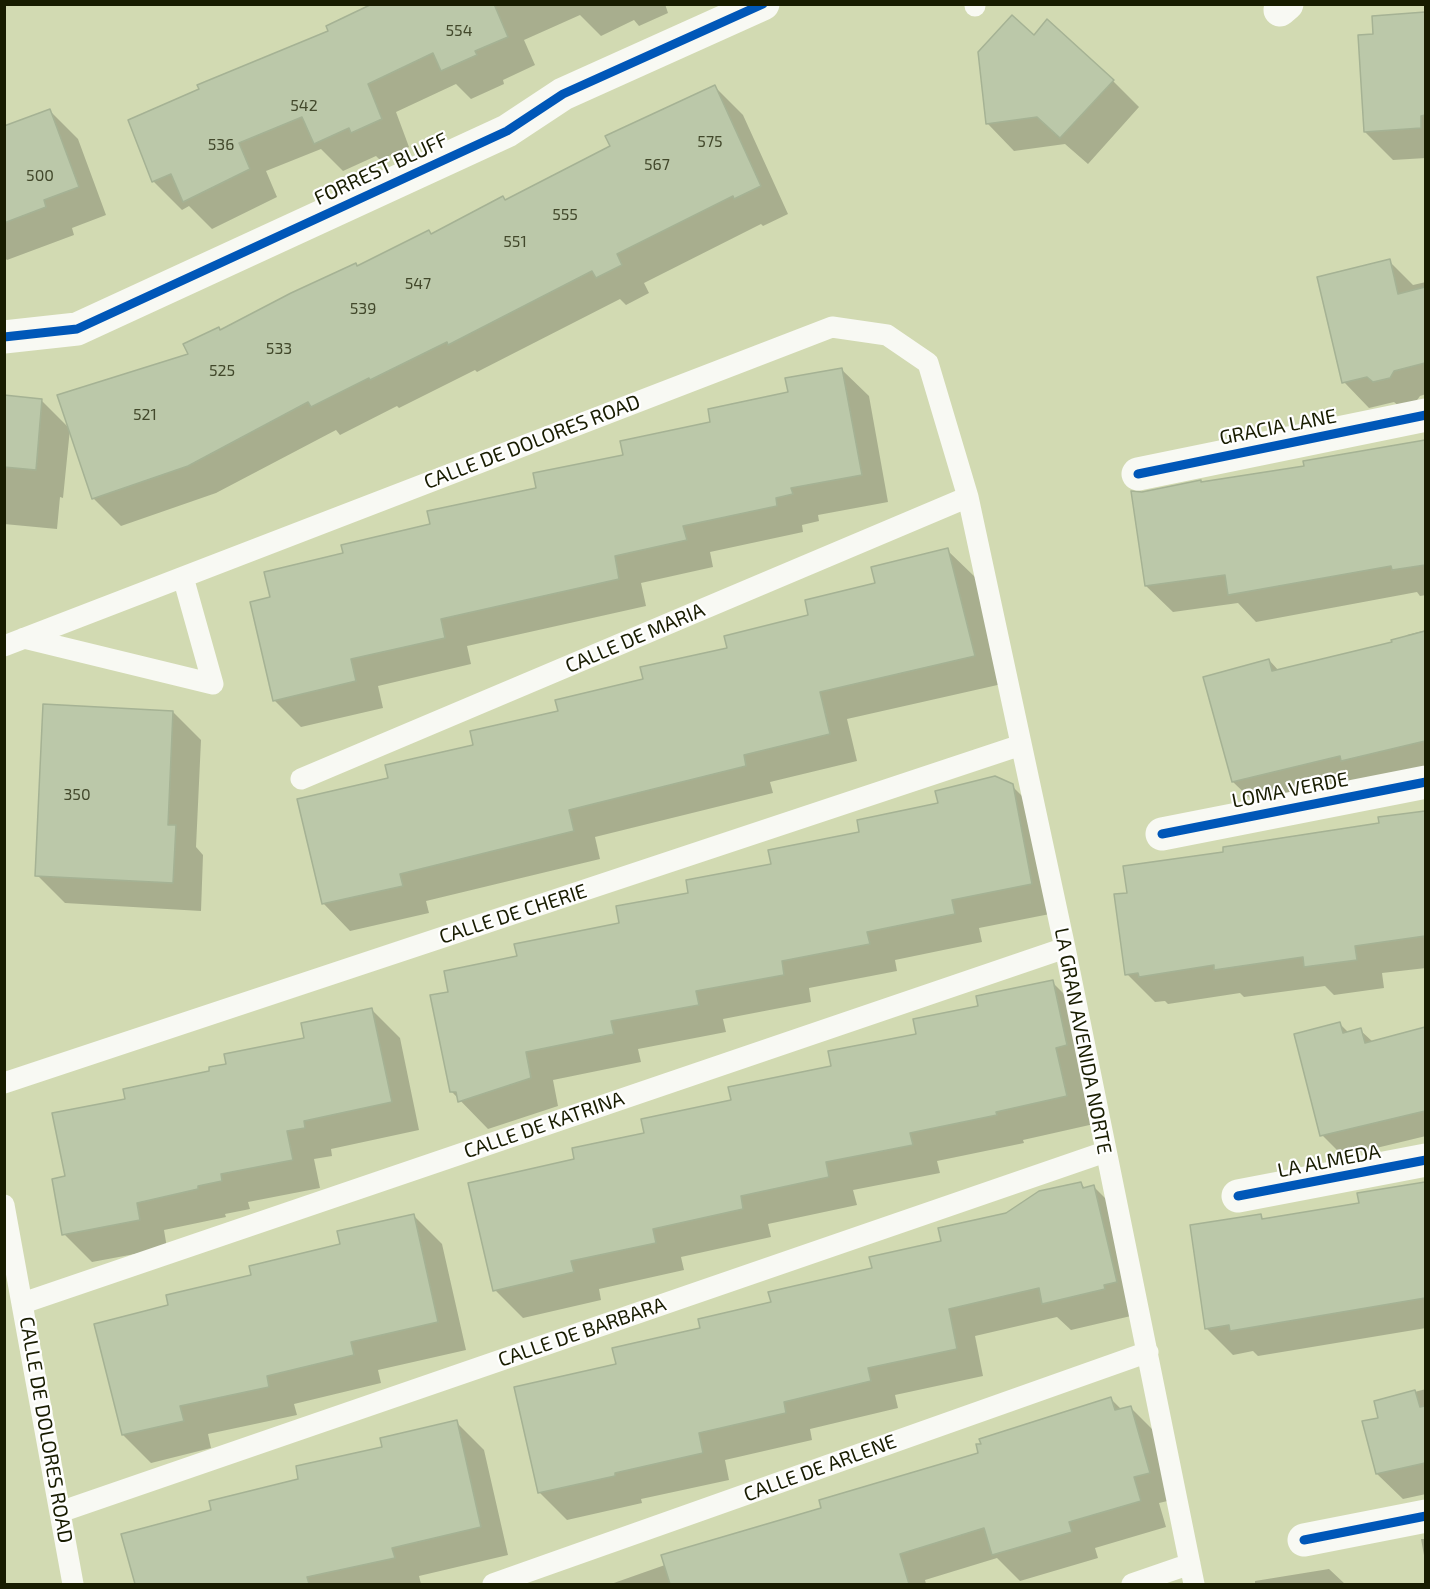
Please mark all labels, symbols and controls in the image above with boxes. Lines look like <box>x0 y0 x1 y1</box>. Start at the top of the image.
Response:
house number: 554 <box>446 21 472 41</box>
house number: 542 <box>290 96 318 116</box>
street label: FORREST BLUFF <box>310 128 452 210</box>
house number: 575 <box>697 132 723 152</box>
house number: 536 <box>208 135 234 155</box>
house number: 567 <box>644 155 670 175</box>
house number: 500 <box>26 166 54 186</box>
house number: 555 <box>552 205 578 225</box>
house number: 551 <box>503 232 527 252</box>
house number: 547 <box>405 274 431 294</box>
house number: 539 <box>350 299 376 319</box>
house number: 533 <box>266 339 292 359</box>
house number: 525 <box>209 361 235 381</box>
street label: CALLE DE DOLORES ROAD <box>421 390 643 494</box>
street label: GRACIA LANE <box>1217 404 1339 450</box>
house number: 521 <box>133 405 157 425</box>
street label: CALLE DE MARIA <box>562 598 708 678</box>
street label: LOMA VERDE <box>1230 767 1350 813</box>
house number: 350 <box>63 785 91 805</box>
street label: CALLE DE CHERIE <box>436 879 590 949</box>
street label: LA GRAN AVENIDA NORTE <box>1049 926 1117 1156</box>
street label: CALLE DE KATRINA <box>461 1086 627 1164</box>
street label: LA ALMEDA <box>1276 1139 1382 1183</box>
street label: CALLE DE BARBARA <box>495 1292 669 1372</box>
street label: CALLE DE DOLORES ROAD <box>14 1315 78 1545</box>
street label: CALLE DE ARLENE <box>740 1429 900 1507</box>

